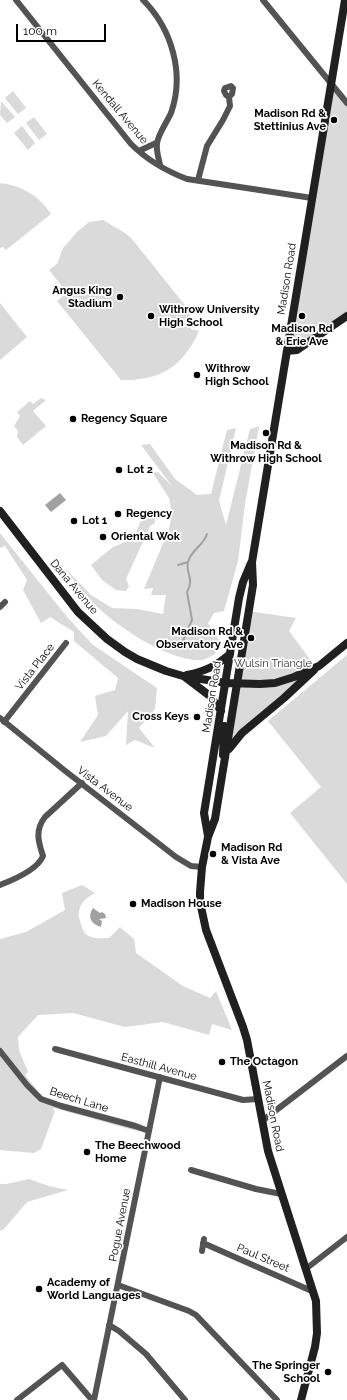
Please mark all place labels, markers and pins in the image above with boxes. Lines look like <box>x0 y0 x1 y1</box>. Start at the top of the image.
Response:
place label: Madison Rd & Stettinius Ave <box>254 107 326 133</box>
marker: Madison Rd & Stettinius Ave <box>329 115 339 125</box>
place label: Angus King Stadium <box>52 284 112 310</box>
marker: Angus King Stadium <box>115 292 125 302</box>
place label: Withrow University High School <box>159 303 260 329</box>
marker: Withrow University High School <box>146 311 156 321</box>
marker: Madison Rd & Erie Ave <box>297 311 307 321</box>
place label: Madison Rd & Erie Ave <box>271 322 333 348</box>
place label: Withrow High School <box>205 362 269 388</box>
marker: Withrow High School <box>192 370 202 380</box>
place label: Regency Square <box>81 412 167 426</box>
marker: Regency Square <box>68 414 78 424</box>
marker: Madison Rd & Withrow High School <box>261 428 271 438</box>
place label: Madison Rd & Withrow High School <box>210 439 322 465</box>
place label: Lot 2 <box>127 463 153 477</box>
marker: Lot 2 <box>114 465 124 475</box>
place label: Regency <box>126 507 172 521</box>
marker: Regency <box>113 509 123 519</box>
place label: Lot 1 <box>82 514 107 528</box>
marker: Lot 1 <box>69 516 79 526</box>
place label: Oriental Wok <box>111 530 180 544</box>
marker: Oriental Wok <box>98 532 108 542</box>
place label: Madison Rd & Observatory Ave <box>156 625 243 651</box>
marker: Madison Rd & Observatory Ave <box>246 633 256 643</box>
place label: Cross Keys <box>132 710 189 724</box>
marker: Cross Keys <box>192 712 202 722</box>
place label: Madison Rd & Vista Ave <box>221 841 282 867</box>
marker: Madison Rd & Vista Ave <box>208 849 218 859</box>
place label: Madison House <box>141 897 222 911</box>
marker: Madison House <box>128 899 138 909</box>
place label: The Octagon <box>230 1055 298 1069</box>
marker: The Octagon <box>217 1057 227 1067</box>
place label: The Beechwood Home <box>95 1139 181 1165</box>
marker: The Beechwood Home <box>82 1147 92 1157</box>
place label: Academy of World Languages <box>47 1276 140 1302</box>
marker: Academy of World Languages <box>34 1284 44 1294</box>
place label: The Springer School <box>252 1359 320 1385</box>
marker: The Springer School <box>323 1367 333 1377</box>

